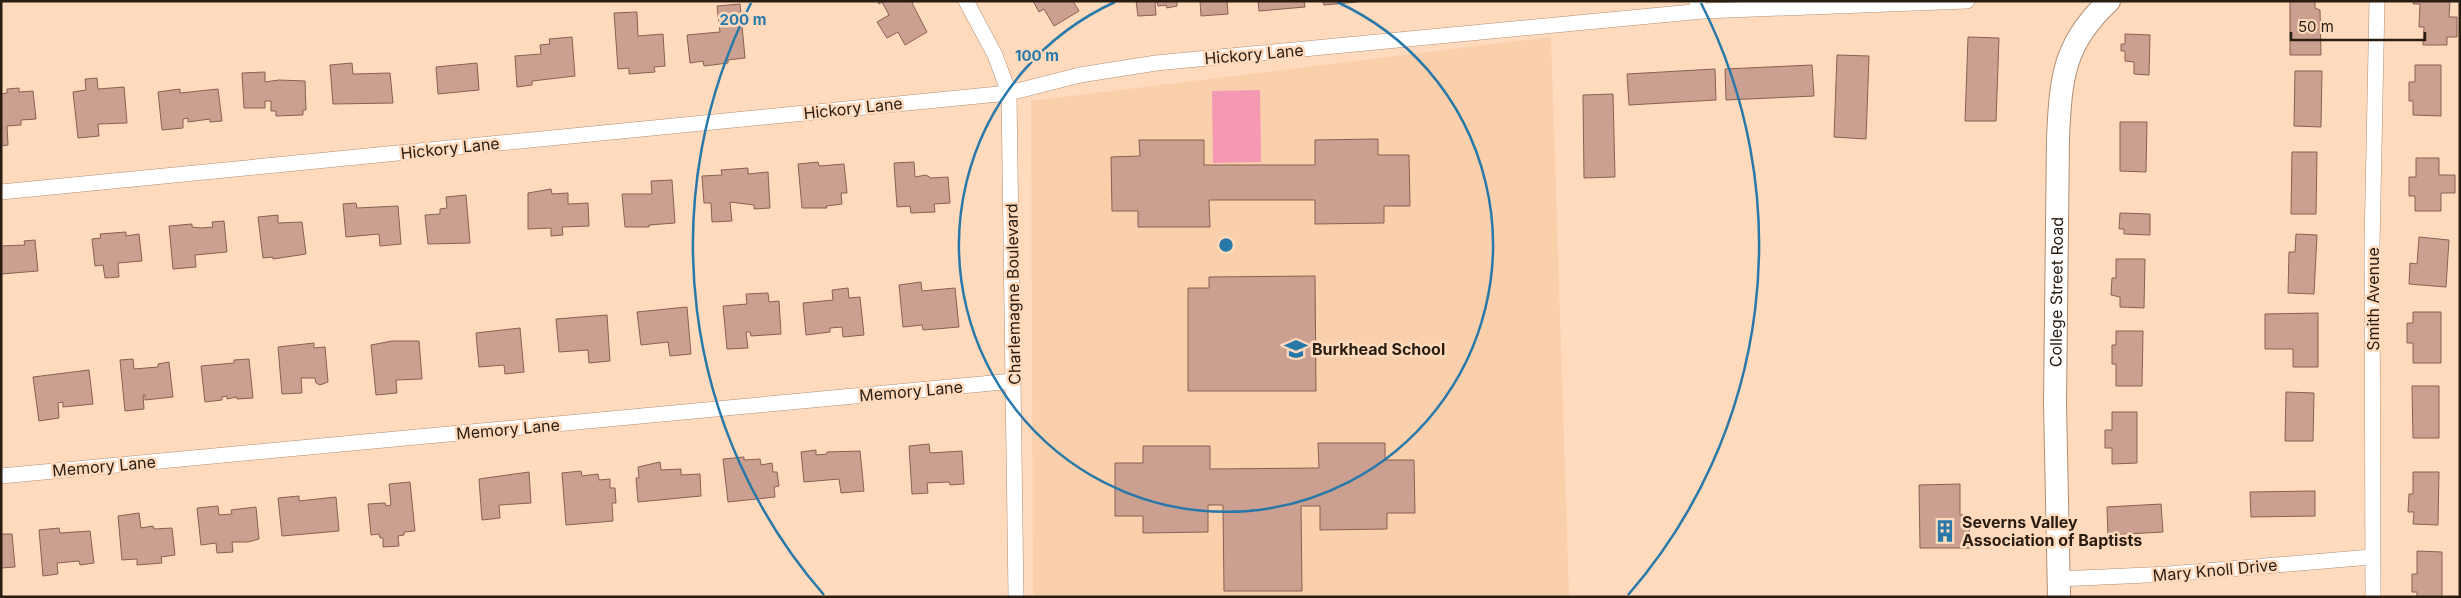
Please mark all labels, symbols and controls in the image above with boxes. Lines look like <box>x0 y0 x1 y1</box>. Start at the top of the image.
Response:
text: 200 m <box>720 10 766 29</box>
scale bar <box>2291 10 2425 42</box>
text: 50 m <box>2298 17 2334 36</box>
street label: Hickory Lane <box>1204 40 1304 68</box>
text: 100 m <box>1015 46 1059 65</box>
street label: Hickory Lane <box>802 93 904 123</box>
street label: Hickory Lane <box>399 133 501 163</box>
street label: Charlemagne Boulevard <box>1001 203 1025 385</box>
street label: College Street Road <box>2045 217 2067 367</box>
centre of rings <box>1217 236 1235 254</box>
street label: Smith Avenue <box>2363 247 2383 351</box>
school or university icon: Burkhead School <box>1283 336 1309 362</box>
place label: Burkhead School <box>1312 339 1445 359</box>
street label: Memory Lane <box>858 377 964 405</box>
street label: Memory Lane <box>455 415 561 443</box>
street label: Memory Lane <box>51 452 157 480</box>
place label: Severns Valley Association of Baptists <box>1962 512 2142 550</box>
building icon: Severns Valley Association of Baptists <box>1932 518 1958 544</box>
street label: Mary Knoll Drive <box>2152 555 2278 585</box>

